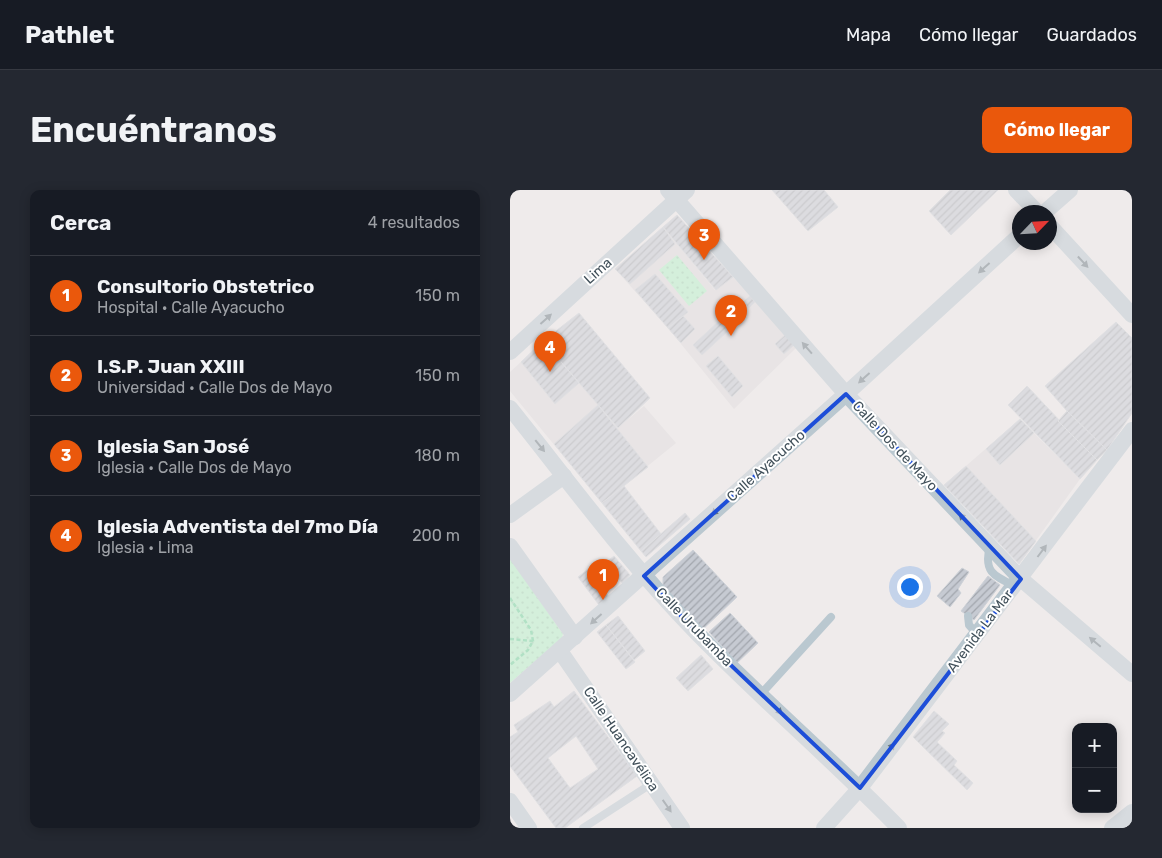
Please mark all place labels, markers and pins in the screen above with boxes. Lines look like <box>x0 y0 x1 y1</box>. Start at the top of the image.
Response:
pin: 3 <box>688 219 720 260</box>
pin: 2 <box>715 295 747 336</box>
pin: 4 <box>534 331 566 372</box>
pin: 1 <box>587 559 619 600</box>

